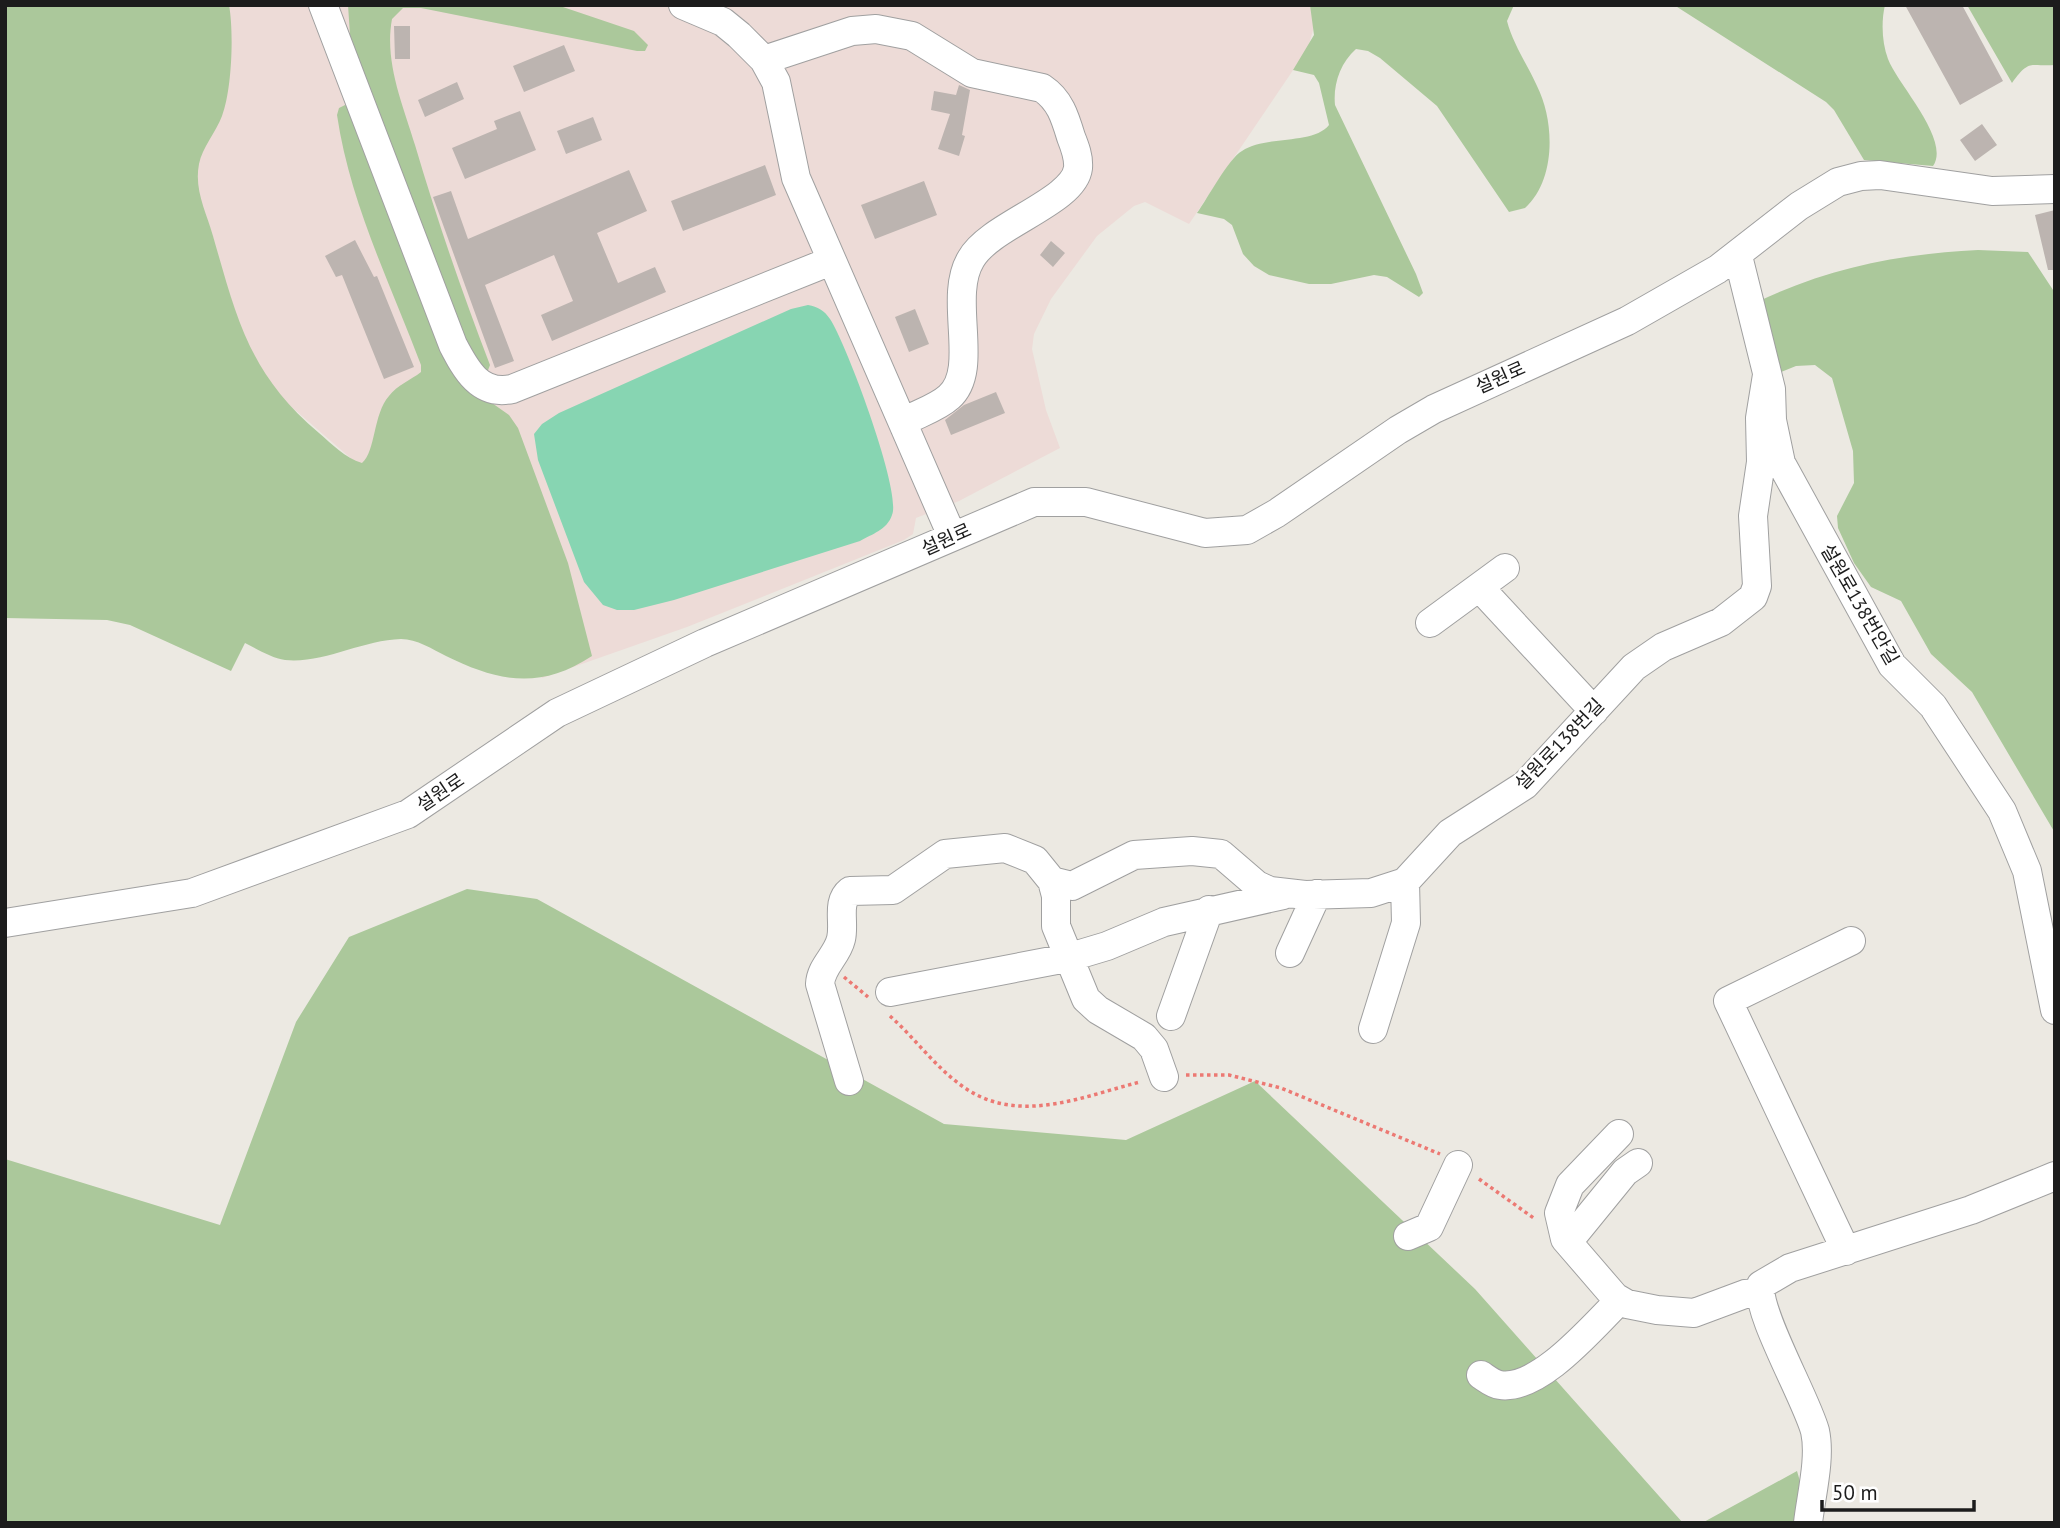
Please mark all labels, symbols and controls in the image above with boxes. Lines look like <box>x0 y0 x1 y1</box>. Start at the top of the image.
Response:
street label: 설원로 <box>1471 355 1529 399</box>
street label: 설원로 <box>917 517 975 561</box>
street label: 설원로138번안길 <box>1816 539 1904 669</box>
street label: 설원로138번길 <box>1509 693 1609 795</box>
street label: 설원로 <box>412 767 468 817</box>
scale bar <box>1822 1468 1974 1512</box>
text: 50 m <box>1832 1479 1878 1506</box>

